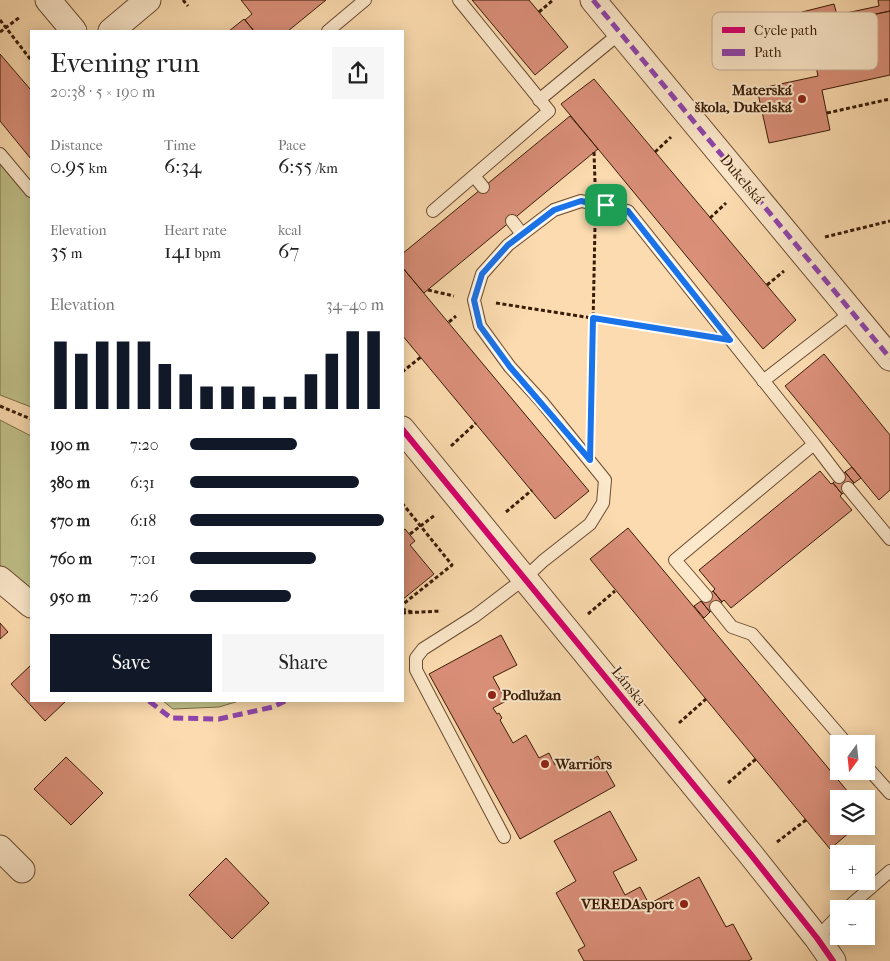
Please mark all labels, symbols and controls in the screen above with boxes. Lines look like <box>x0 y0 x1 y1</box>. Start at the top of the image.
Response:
legend <box>712 12 878 70</box>
text: Cycle path <box>754 22 818 39</box>
text: Path <box>754 44 782 61</box>
text: Evening run <box>50 46 200 79</box>
button: share <box>332 47 384 99</box>
place label: Materská škola, Dukelská <box>695 81 793 116</box>
text: 20:38 · 5 × 190 m <box>50 82 155 101</box>
marker: Materská škola, Dukelská <box>796 93 808 105</box>
text: Distance <box>50 137 103 154</box>
text: Time <box>164 137 196 154</box>
text: Pace <box>278 137 306 154</box>
street label: Dukelská <box>716 151 769 208</box>
text: 0.95 <box>50 154 85 178</box>
text: 6:34 <box>164 154 201 178</box>
text: 6:55 <box>278 154 313 178</box>
text: km <box>85 160 107 177</box>
text: /km <box>313 160 338 177</box>
pin <box>585 184 627 226</box>
icon: arrive <box>592 191 620 219</box>
text: Elevation <box>50 222 107 239</box>
text: Heart rate <box>164 222 227 239</box>
text: kcal <box>278 222 302 239</box>
text: 35 <box>50 239 68 263</box>
text: 141 <box>164 239 191 263</box>
text: 67 <box>278 239 299 263</box>
text: m <box>68 245 82 262</box>
text: bpm <box>191 245 221 262</box>
text: Elevation <box>50 295 115 314</box>
text: 34–40 m <box>326 295 384 314</box>
text: 190 m <box>50 435 90 454</box>
text: 7:20 <box>130 435 159 454</box>
text: 380 m <box>50 473 90 492</box>
text: 6:31 <box>130 473 155 492</box>
text: 570 m <box>50 511 90 530</box>
text: 6:18 <box>130 511 156 530</box>
text: 760 m <box>50 549 92 568</box>
text: 7:01 <box>130 549 156 568</box>
text: 950 m <box>50 587 91 606</box>
text: 7:26 <box>130 587 158 606</box>
button: Save <box>50 634 212 692</box>
button: Share <box>222 634 384 692</box>
street label: Lánska <box>608 663 651 710</box>
place label: Podlužan <box>502 686 562 704</box>
marker: Podlužan <box>486 689 498 701</box>
north arrow <box>830 735 875 780</box>
map controls <box>830 735 875 945</box>
place label: Warriors <box>554 755 613 773</box>
marker: Warriors <box>539 758 551 770</box>
button: layers <box>830 790 875 835</box>
button: + <box>830 845 875 890</box>
place label: VEREDAsport <box>580 895 675 913</box>
marker: VEREDAsport <box>678 898 690 910</box>
button: − <box>830 900 875 945</box>

